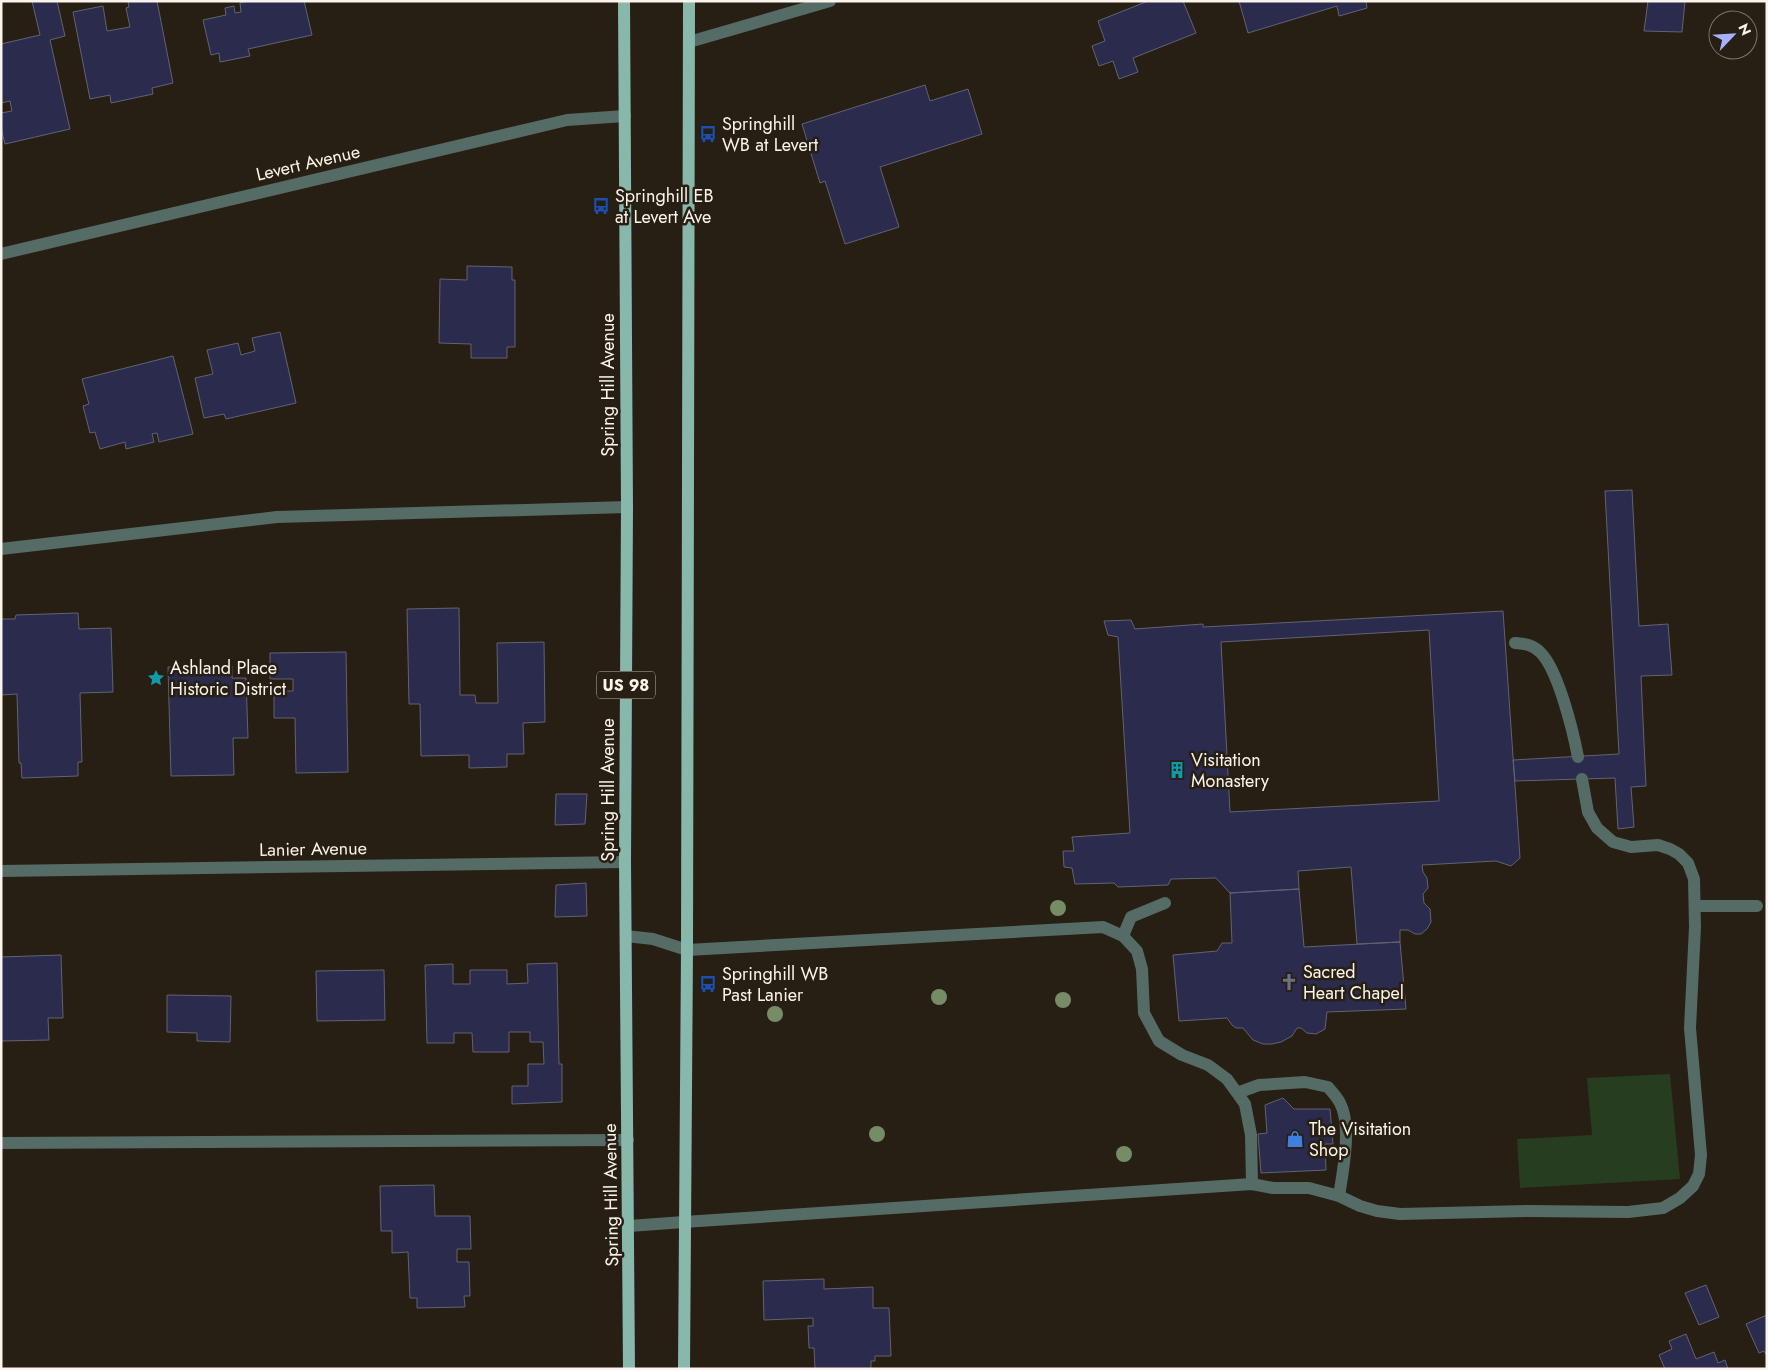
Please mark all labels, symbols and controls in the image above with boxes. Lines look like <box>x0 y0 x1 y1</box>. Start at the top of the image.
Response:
north arrow <box>1708 10 1758 60</box>
text: N <box>1733 20 1756 39</box>
place label: Springhill WB at Levert <box>722 111 819 158</box>
bus stop icon: Springhill WB at Levert <box>698 124 718 144</box>
street label: Levert Avenue <box>253 138 363 188</box>
place label: Springhill EB at Levert Ave <box>615 183 713 230</box>
bus stop icon: Springhill EB at Levert Ave <box>591 196 611 216</box>
street label: Spring Hill Avenue <box>595 313 621 457</box>
place label: Ashland Place Historic District <box>170 655 287 702</box>
place icon: Ashland Place Historic District <box>146 668 166 688</box>
road number: US 98 <box>597 672 655 698</box>
street label: Spring Hill Avenue <box>595 718 621 862</box>
place label: Visitation Monastery <box>1191 747 1269 794</box>
building icon: Visitation Monastery <box>1167 760 1187 780</box>
street label: Lanier Avenue <box>259 835 367 863</box>
place label: Sacred Heart Chapel <box>1303 959 1404 1006</box>
place label: Springhill WB Past Lanier <box>722 961 828 1008</box>
church icon: Sacred Heart Chapel <box>1279 972 1299 992</box>
bus stop icon: Springhill WB Past Lanier <box>698 974 718 994</box>
place label: The Visitation Shop <box>1309 1116 1411 1163</box>
street label: Spring Hill Avenue <box>597 1123 625 1267</box>
shop icon: The Visitation Shop <box>1285 1129 1305 1149</box>

